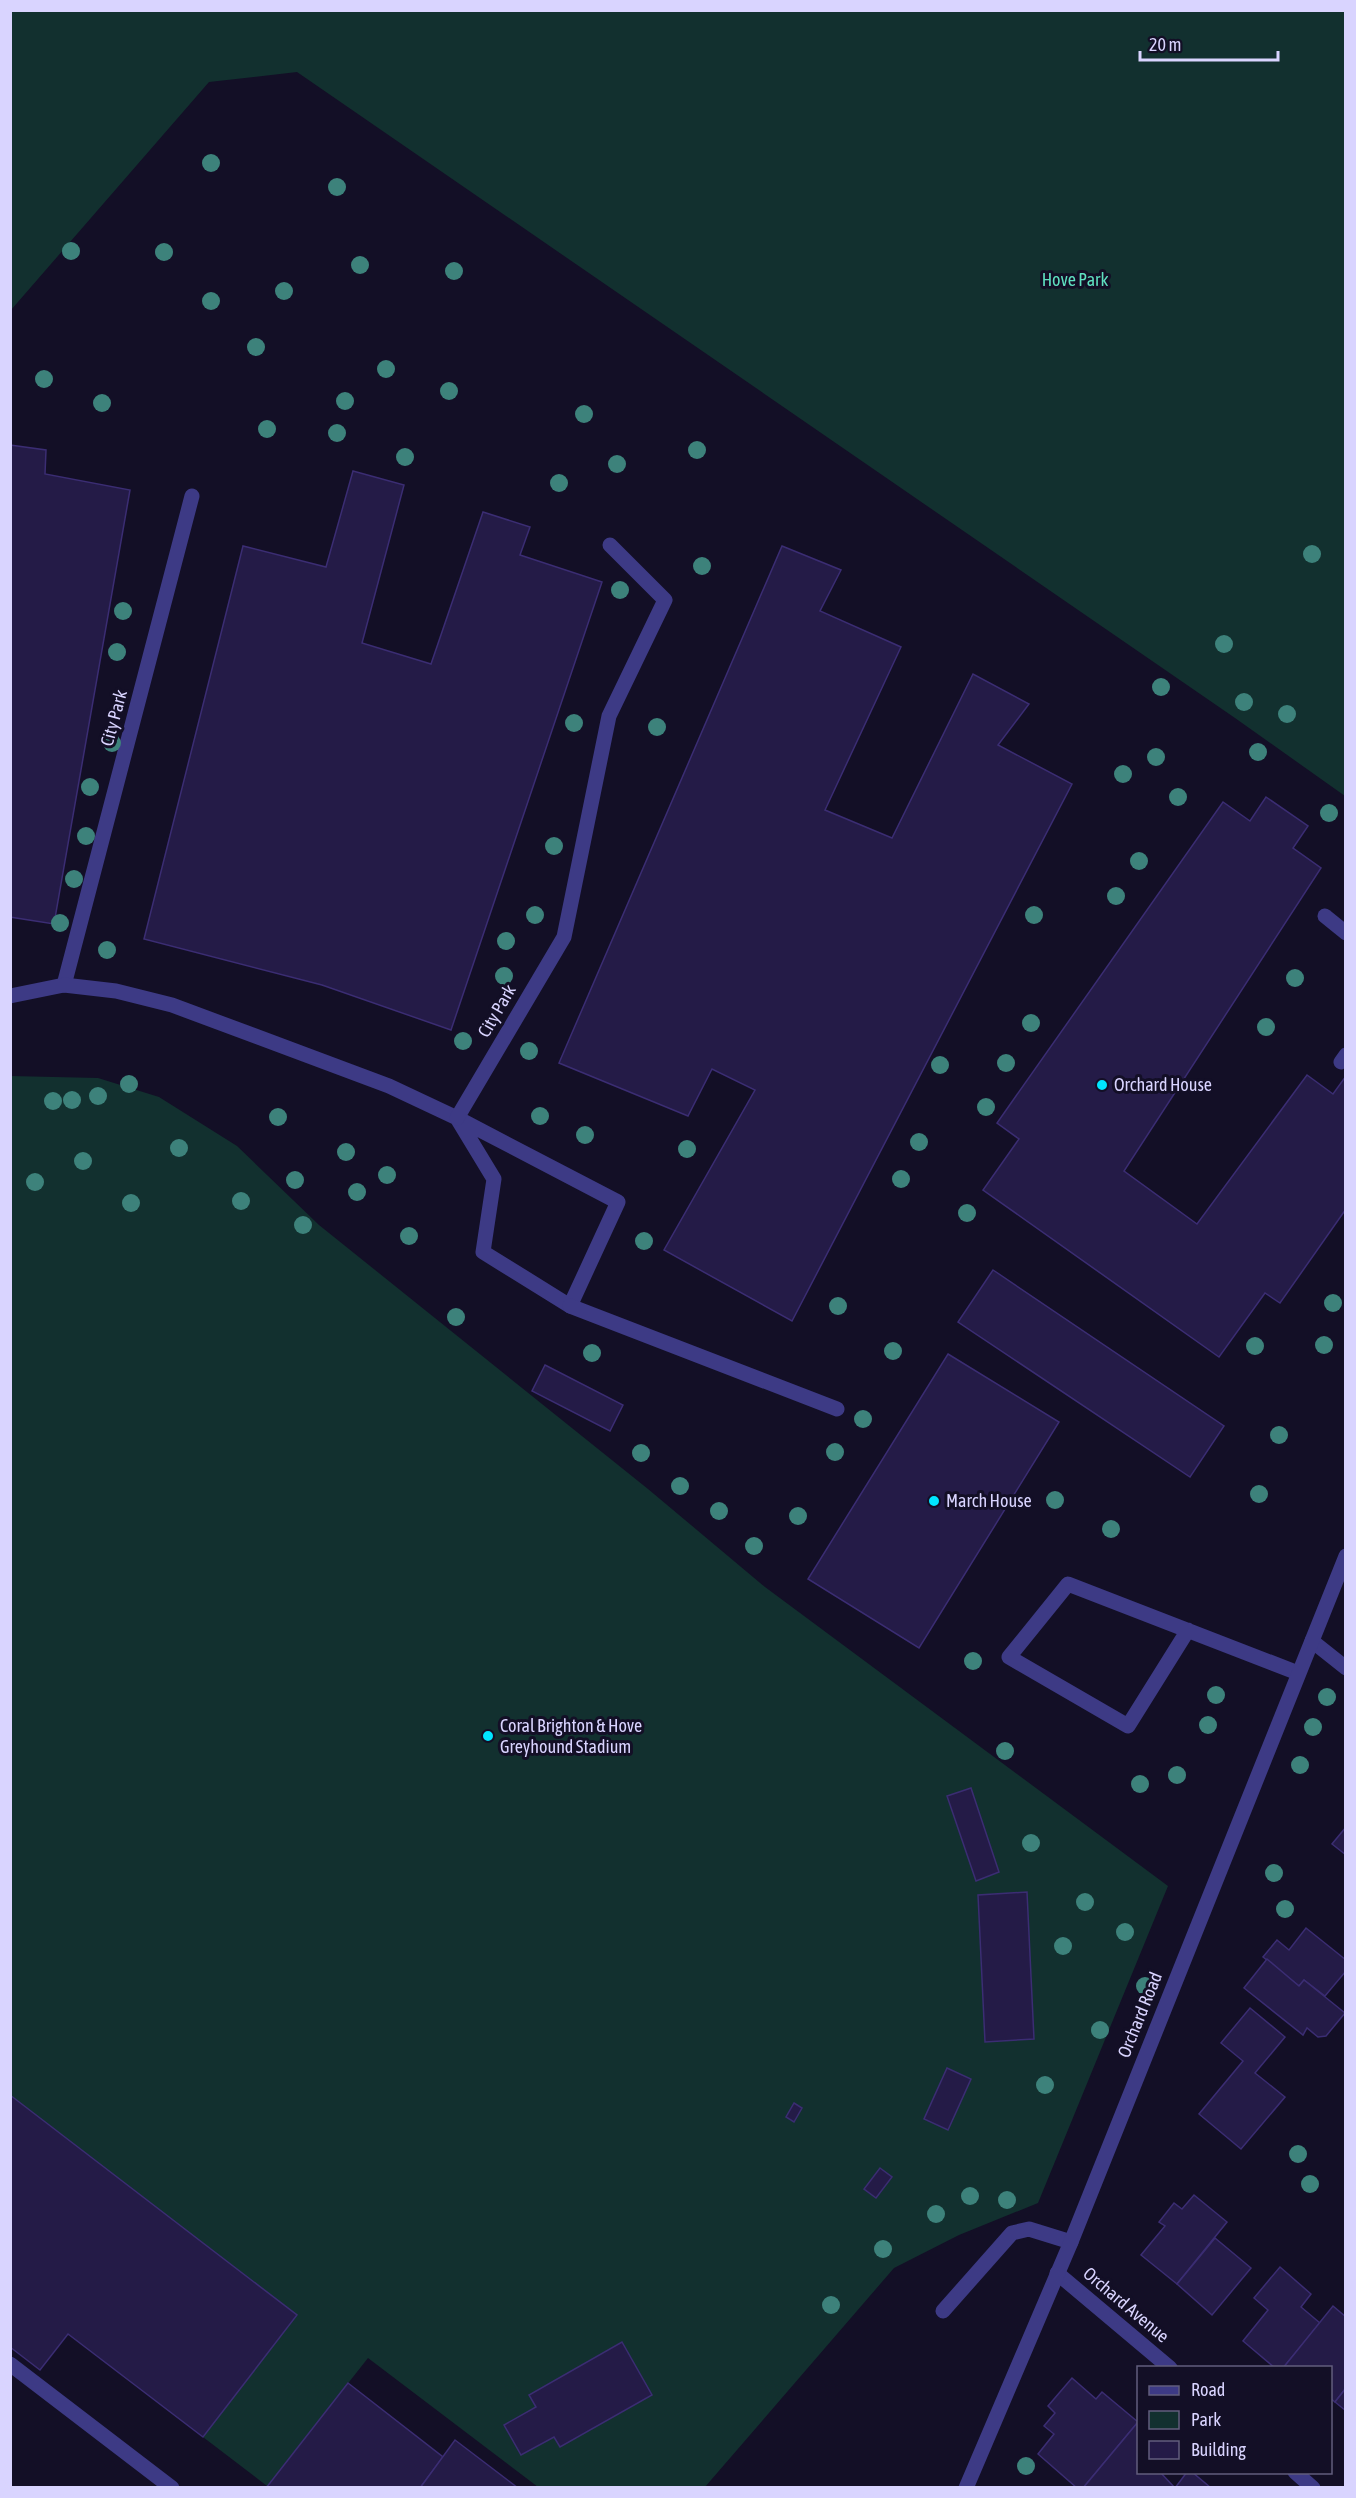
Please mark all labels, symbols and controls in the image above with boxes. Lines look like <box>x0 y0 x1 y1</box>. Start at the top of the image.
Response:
scale bar <box>1140 24 1278 62</box>
text: 20 m <box>1149 34 1181 55</box>
park label: Hove Park <box>1042 269 1108 290</box>
street label: City Park <box>96 687 131 748</box>
street label: City Park <box>473 981 520 1041</box>
place label: Orchard House <box>1114 1074 1212 1095</box>
marker: Orchard House <box>1095 1078 1109 1092</box>
place label: March House <box>946 1490 1032 1511</box>
marker: March House <box>927 1494 941 1508</box>
place label: Coral Brighton & Hove Greyhound Stadium <box>500 1715 642 1757</box>
marker: Coral Brighton & Hove Greyhound Stadium <box>481 1729 495 1743</box>
street label: Orchard Road <box>1113 1969 1166 2061</box>
street label: Orchard Avenue <box>1079 2263 1174 2347</box>
legend <box>1137 2366 1332 2474</box>
text: Road <box>1191 2379 1225 2400</box>
text: Park <box>1191 2409 1221 2430</box>
text: Building <box>1191 2439 1246 2460</box>

